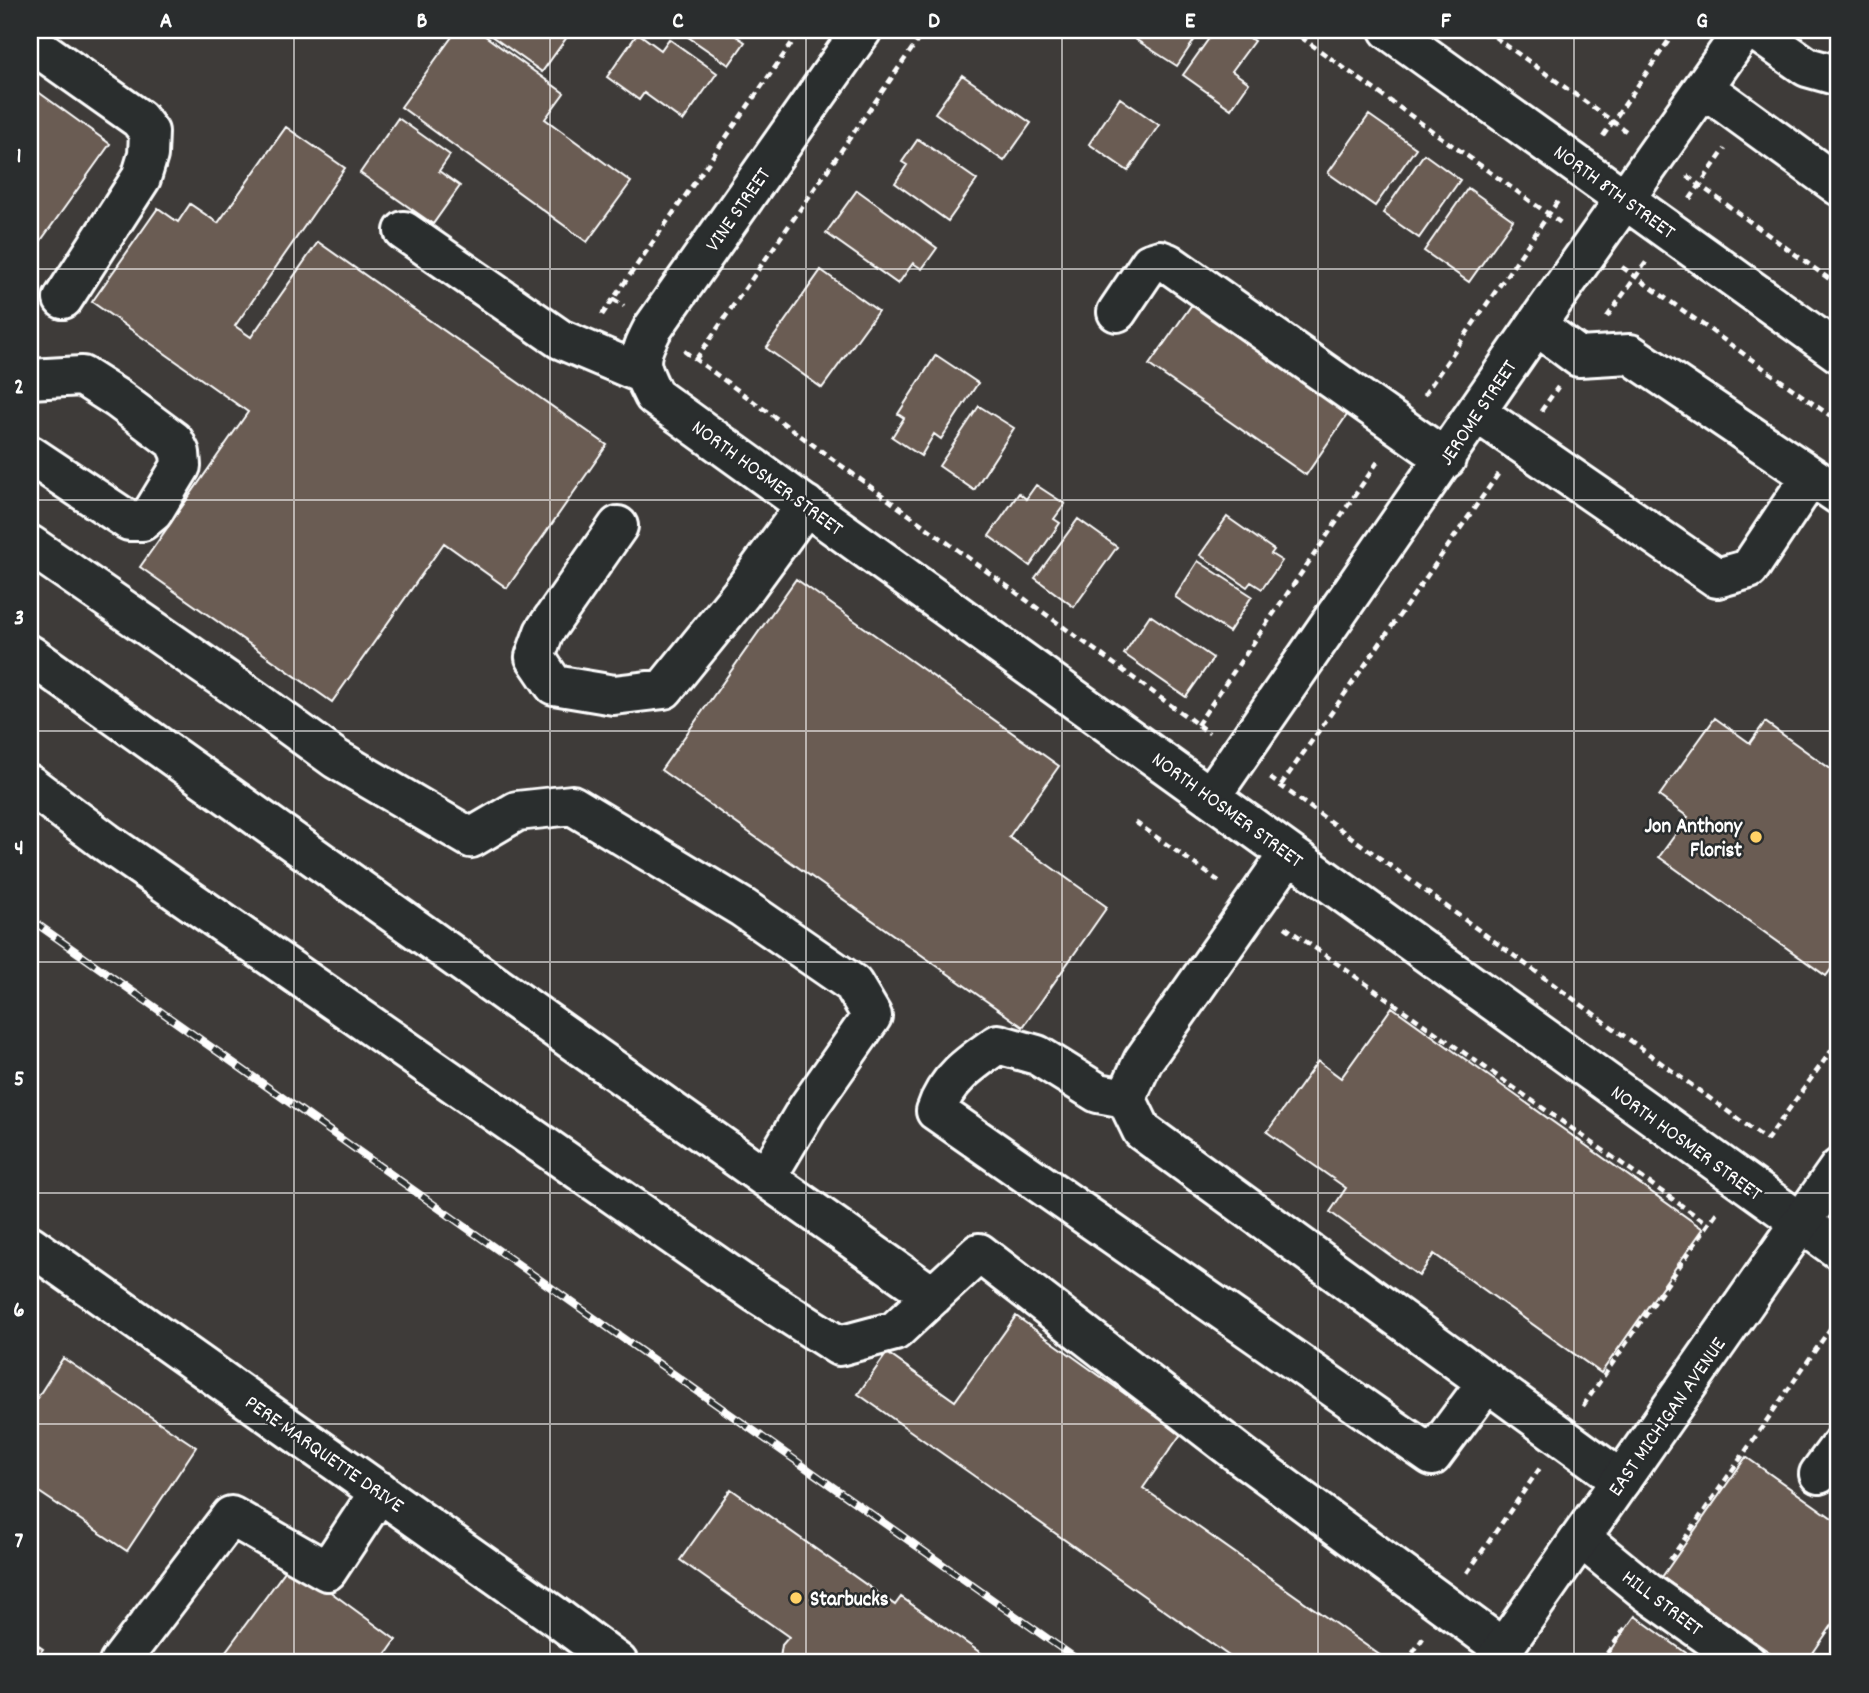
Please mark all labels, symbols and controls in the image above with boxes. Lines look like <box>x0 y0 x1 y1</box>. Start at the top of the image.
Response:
text: A <box>160 6 172 39</box>
text: B <box>417 6 428 39</box>
text: C <box>672 6 684 39</box>
text: D <box>928 6 940 39</box>
text: E <box>1185 6 1196 39</box>
text: F <box>1441 6 1452 39</box>
text: G <box>1696 6 1708 39</box>
street label: NORTH 8TH STREET <box>1546 139 1681 248</box>
text: 1 <box>16 141 22 174</box>
street label: VINE STREET <box>699 162 780 259</box>
street label: JEROME STREET <box>1433 354 1526 472</box>
text: 2 <box>14 372 24 405</box>
street label: NORTH HOSMER STREET <box>684 414 849 545</box>
text: 3 <box>14 603 24 636</box>
street label: NORTH HOSMER STREET <box>1144 746 1309 877</box>
place label: Jon Anthony Florist <box>1644 813 1743 867</box>
marker: Jon Anthony Florist <box>1748 829 1764 845</box>
text: 4 <box>14 833 24 866</box>
text: 5 <box>14 1064 24 1097</box>
street label: NORTH HOSMER STREET <box>1603 1079 1768 1210</box>
text: 6 <box>13 1295 25 1328</box>
street label: EAST MICHIGAN AVENUE <box>1602 1332 1735 1503</box>
street label: PERE MARQUETTE DRIVE <box>238 1389 409 1522</box>
text: 7 <box>15 1526 24 1559</box>
street label: HILL STREET <box>1614 1564 1708 1645</box>
place label: Starbucks <box>810 1586 889 1616</box>
marker: Starbucks <box>788 1590 804 1606</box>

